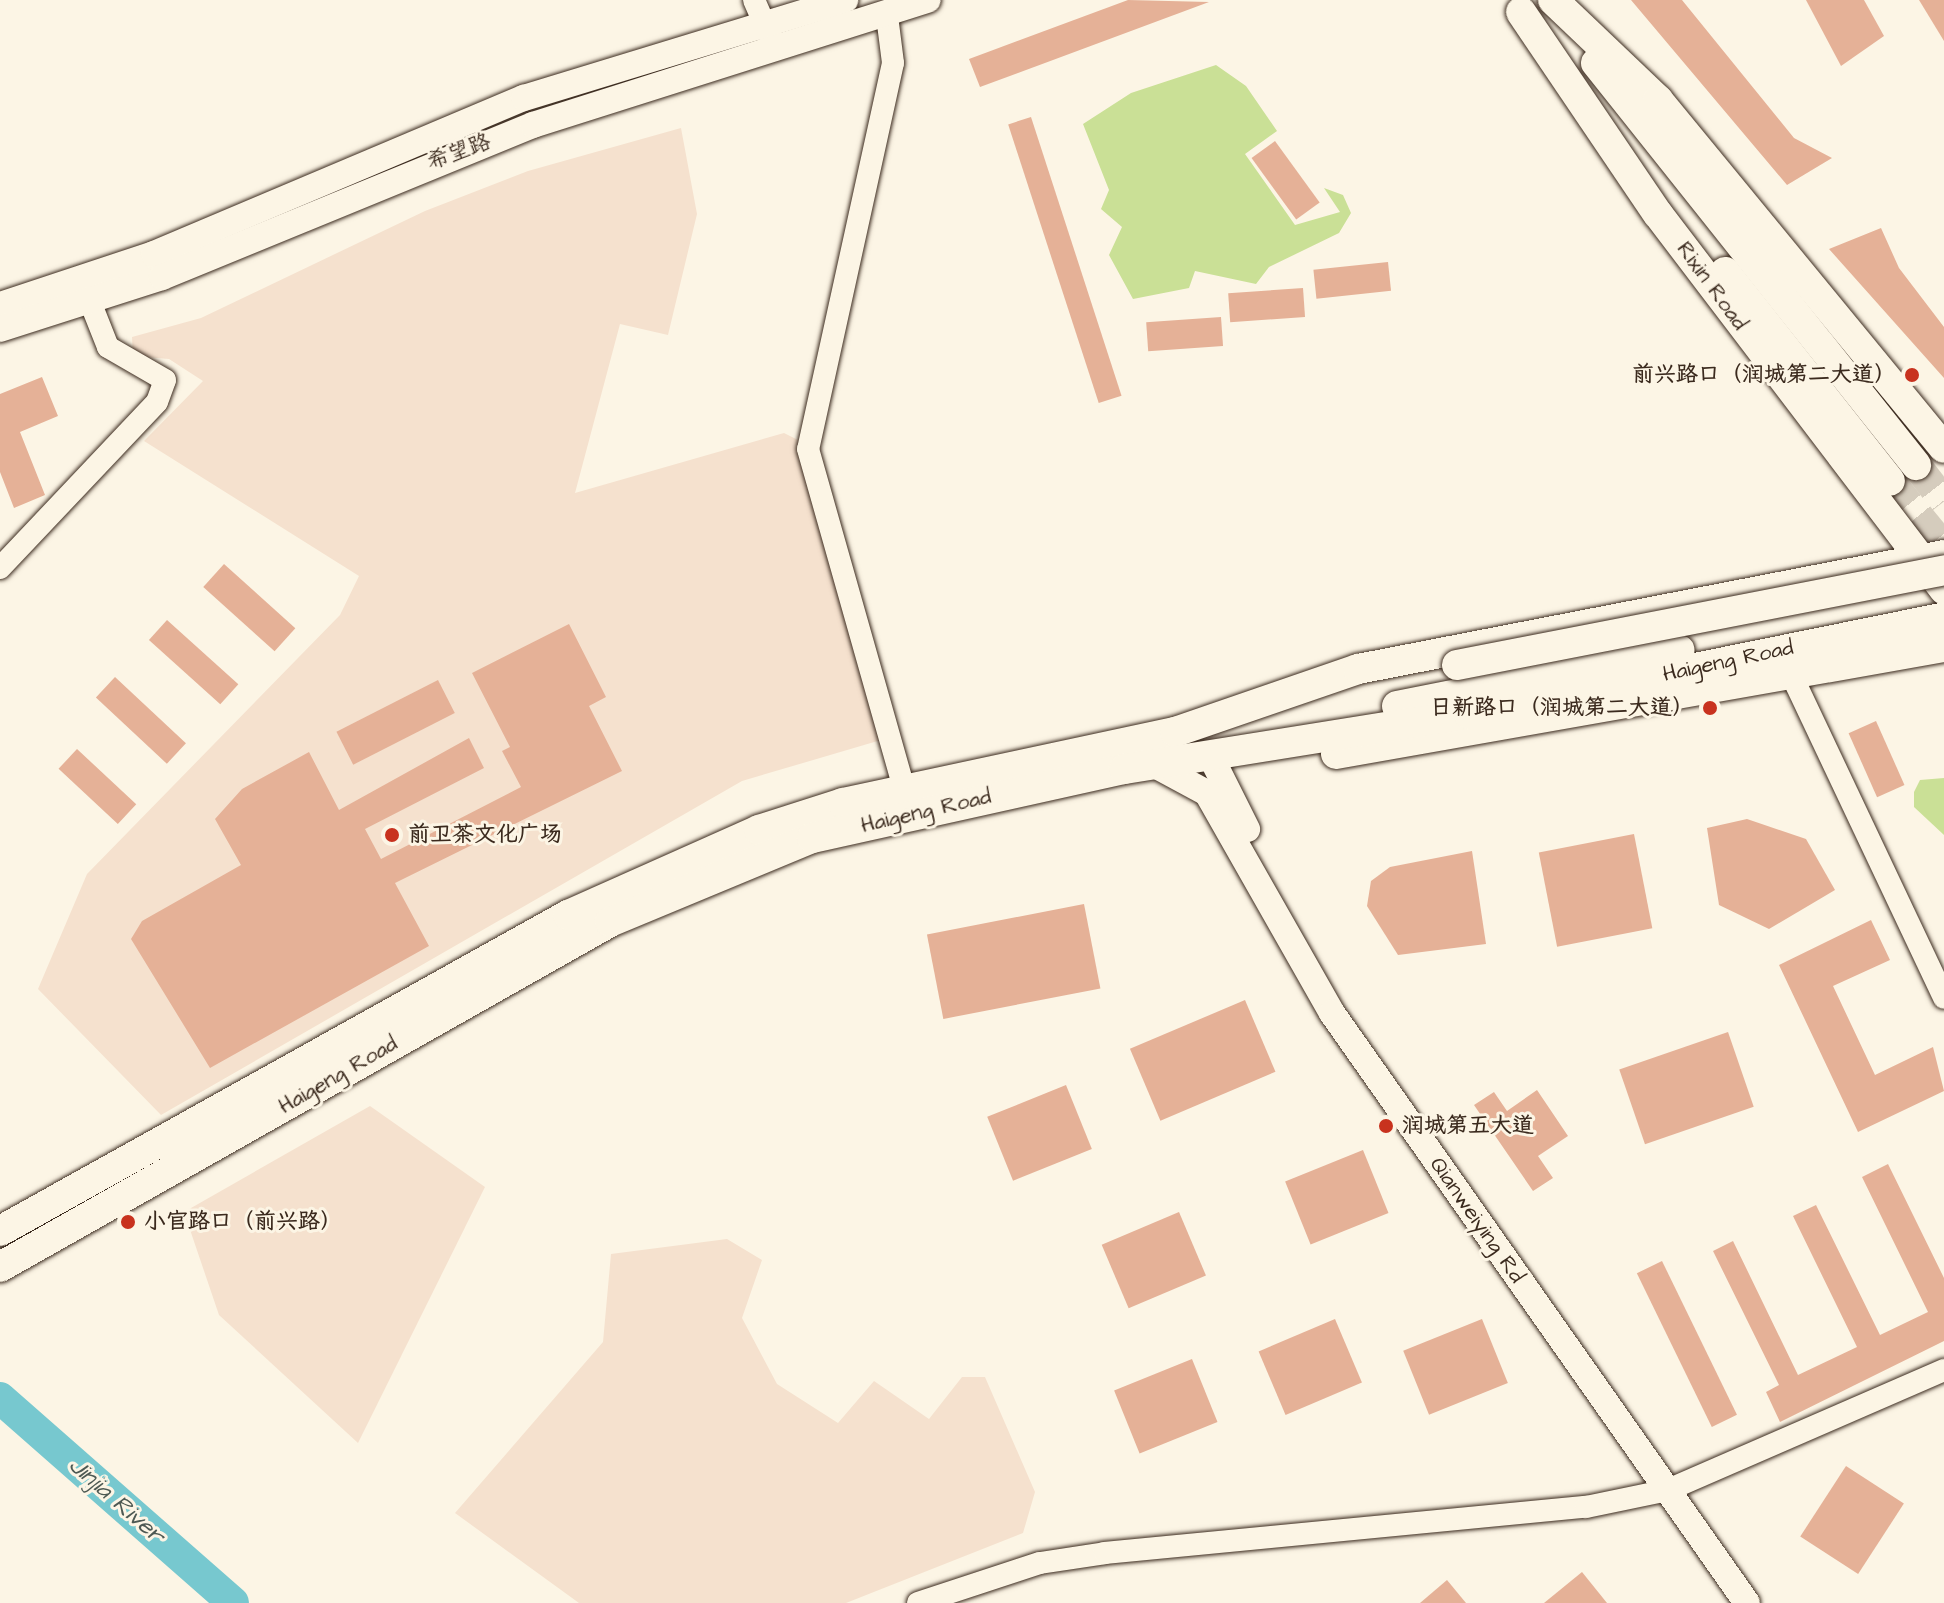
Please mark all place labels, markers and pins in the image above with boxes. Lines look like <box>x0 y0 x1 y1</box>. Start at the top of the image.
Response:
place label: 前兴路口（润城第二大道） <box>1632 362 1896 388</box>
marker: 前兴路口（润城第二大道） <box>1903 366 1921 384</box>
place label: 日新路口（润城第二大道） <box>1430 695 1694 721</box>
marker: 日新路口（润城第二大道） <box>1701 699 1719 717</box>
place label: 前卫茶文化广场 <box>408 822 562 848</box>
marker: 前卫茶文化广场 <box>383 826 401 844</box>
place label: 润城第五大道 <box>1402 1113 1534 1139</box>
marker: 润城第五大道 <box>1377 1117 1395 1135</box>
place label: 小官路口（前兴路） <box>144 1209 342 1235</box>
marker: 小官路口（前兴路） <box>119 1213 137 1231</box>

